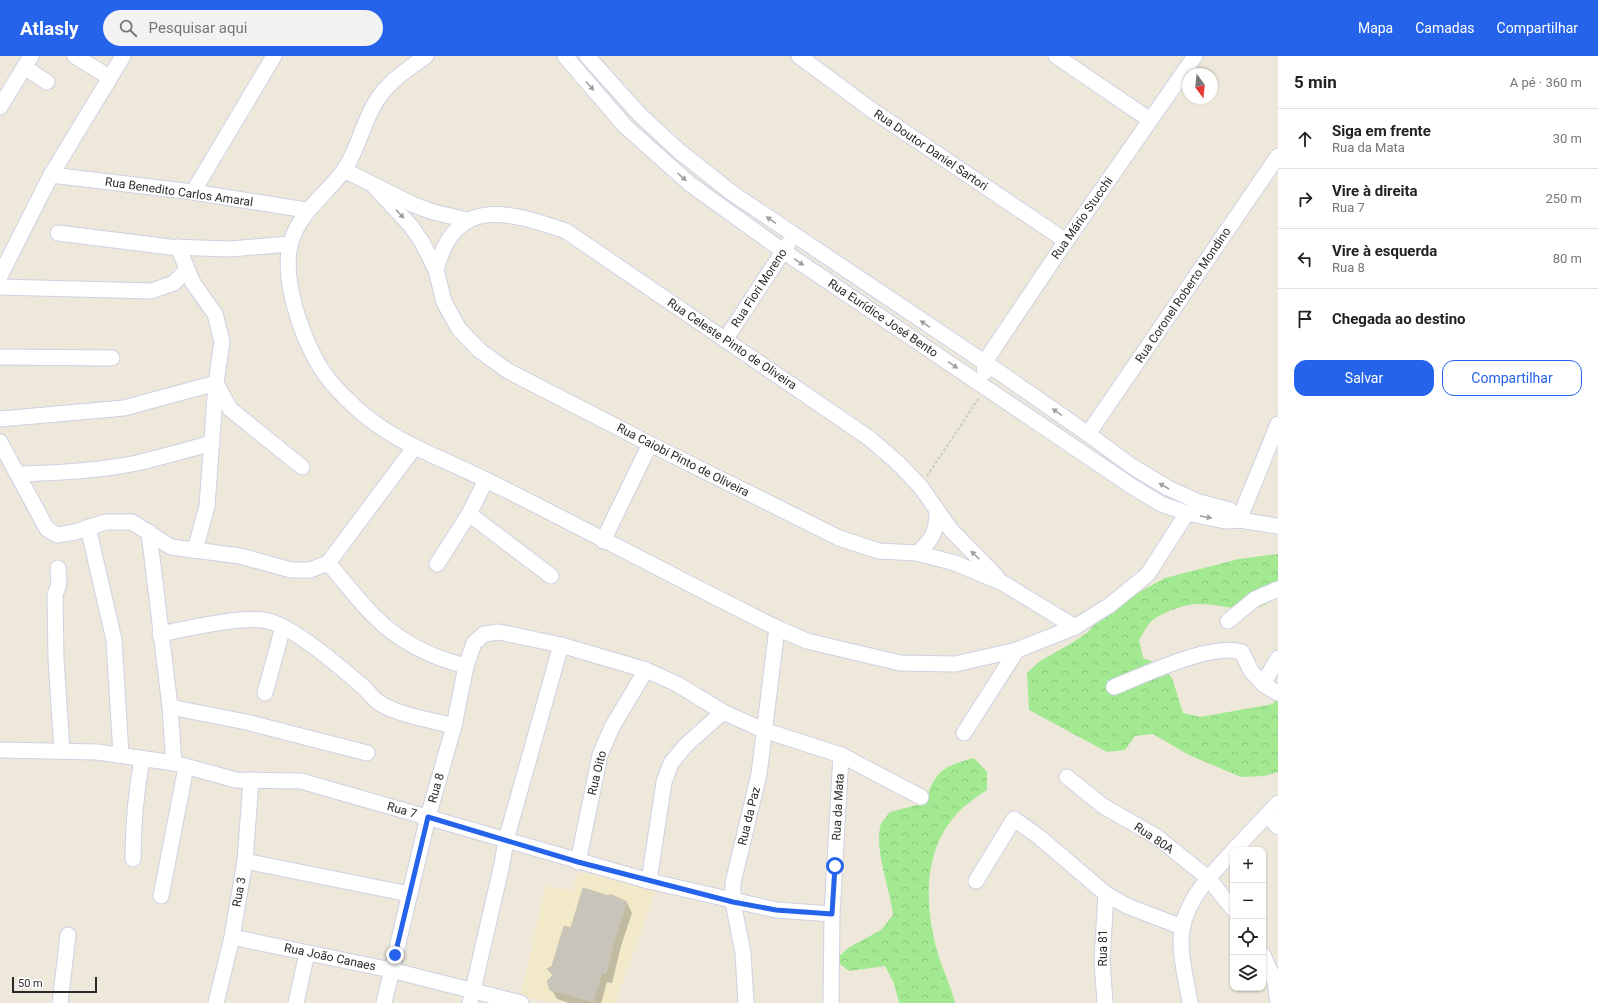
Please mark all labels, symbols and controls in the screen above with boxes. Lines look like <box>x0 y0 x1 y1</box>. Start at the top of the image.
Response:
search box <box>103 10 383 46</box>
text: Atlasly <box>20 17 79 40</box>
icon: search <box>117 17 139 39</box>
text: Pesquisar aqui <box>149 19 247 37</box>
text: Mapa <box>1358 20 1393 36</box>
text: Camadas <box>1415 20 1475 36</box>
text: Compartilhar <box>1497 20 1578 36</box>
north arrow <box>1182 68 1218 104</box>
text: 5 min <box>1294 72 1337 92</box>
text: A pé · 360 m <box>1510 75 1582 90</box>
one-way arrow <box>585 81 594 91</box>
street label: Rua Doutor Daniel Sartori <box>871 107 991 193</box>
text: Siga em frente <box>1332 122 1431 140</box>
icon: ahead <box>1294 128 1316 150</box>
text: 30 m <box>1553 131 1582 146</box>
text: Rua da Mata <box>1332 140 1405 155</box>
one-way arrow <box>677 173 687 182</box>
street label: Rua Mário Stucchi <box>1048 174 1116 262</box>
street label: Rua Benedito Carlos Amaral <box>104 175 254 209</box>
text: Vire à direita <box>1332 182 1418 200</box>
icon: right <box>1294 188 1316 210</box>
text: 250 m <box>1545 191 1582 206</box>
text: Rua 7 <box>1332 200 1365 215</box>
one-way arrow <box>395 209 405 219</box>
one-way arrow <box>766 216 776 224</box>
street label: Rua Coronel Roberto Mondino <box>1132 225 1234 365</box>
text: Vire à esquerda <box>1332 242 1437 260</box>
street label: Rua Fiori Moreno <box>728 246 790 330</box>
icon: left <box>1294 248 1316 270</box>
text: 80 m <box>1553 251 1582 266</box>
one-way arrow <box>793 258 804 265</box>
text: Rua 8 <box>1332 260 1365 275</box>
street label: Rua Eurídice José Bento <box>825 276 941 360</box>
street label: Rua Celeste Pinto de Oliveira <box>665 295 799 393</box>
icon: arrive <box>1294 308 1316 330</box>
text: Chegada ao destino <box>1332 310 1466 328</box>
one-way arrow <box>920 320 931 328</box>
button: Salvar <box>1294 360 1434 396</box>
button: Compartilhar <box>1442 360 1582 396</box>
one-way arrow <box>948 361 958 369</box>
one-way arrow <box>1051 408 1062 416</box>
street label: Rua Caiobi Pinto de Oliveira <box>615 420 751 500</box>
one-way arrow <box>1158 482 1170 489</box>
one-way arrow <box>1200 515 1212 521</box>
one-way arrow <box>970 550 980 560</box>
street label: Rua Oito <box>585 749 609 797</box>
street label: Rua 8 <box>425 771 447 804</box>
street label: Rua da Mata <box>829 773 847 841</box>
street label: Rua da Paz <box>735 785 763 847</box>
street label: Rua 7 <box>386 799 419 821</box>
street label: Rua 80A <box>1131 820 1177 856</box>
map controls <box>1230 847 1266 991</box>
button: + <box>1230 847 1266 883</box>
route start <box>826 857 844 875</box>
street label: Rua 3 <box>229 876 249 908</box>
button: − <box>1230 883 1266 919</box>
button: locate <box>1230 919 1266 955</box>
street label: Rua 81 <box>1096 929 1110 967</box>
street label: Rua João Canaes <box>283 940 377 974</box>
route end <box>386 946 404 964</box>
button: layers <box>1230 955 1266 991</box>
scale bar <box>12 975 97 994</box>
text: 50 m <box>18 977 43 990</box>

